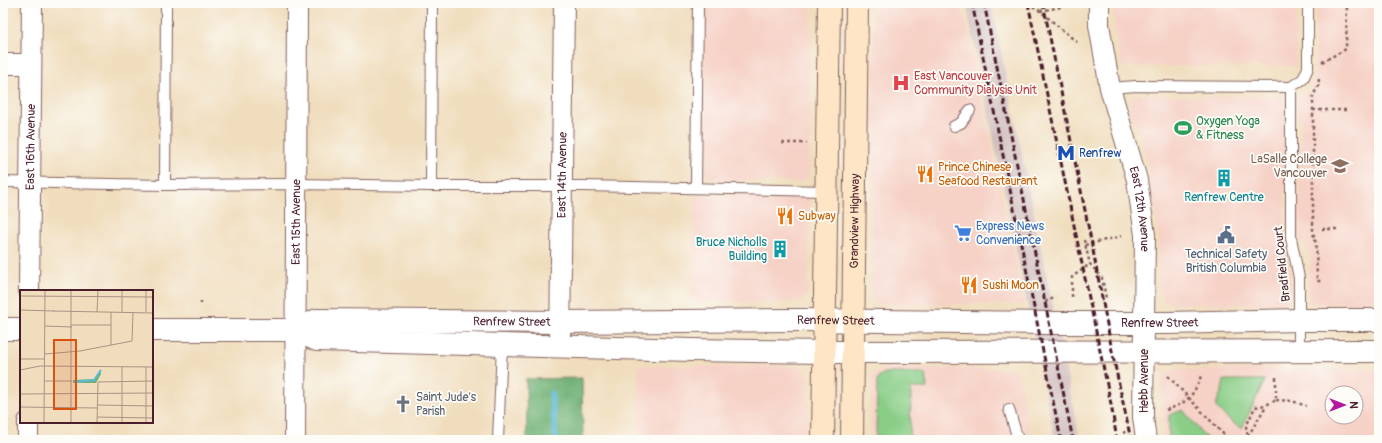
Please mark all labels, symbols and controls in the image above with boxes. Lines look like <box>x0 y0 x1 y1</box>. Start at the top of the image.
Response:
place label: East Vancouver Community Dialysis Unit <box>914 69 1037 98</box>
hospital icon: East Vancouver Community Dialysis Unit <box>891 73 911 93</box>
street label: East 16th Avenue <box>23 104 39 190</box>
place label: Oxygen Yoga & Fitness <box>1196 114 1260 143</box>
sports icon: Oxygen Yoga & Fitness <box>1173 118 1193 138</box>
street label: East 14th Avenue <box>554 132 570 218</box>
metro station icon: Renfrew <box>1056 143 1076 163</box>
place label: Renfrew <box>1079 146 1121 161</box>
place label: LaSalle College Vancouver <box>1250 152 1328 181</box>
school or university icon: LaSalle College Vancouver <box>1330 156 1350 176</box>
place label: Prince Chinese Seafood Restaurant <box>938 160 1038 189</box>
restaurant icon: Prince Chinese Seafood Restaurant <box>915 164 935 184</box>
street label: East 12th Avenue <box>1125 165 1152 252</box>
building icon: Renfrew Centre <box>1214 168 1234 188</box>
street label: Grandview Highway <box>847 174 863 268</box>
street label: East 15th Avenue <box>289 179 304 265</box>
place label: Renfrew Centre <box>1184 190 1264 205</box>
restaurant icon: Subway <box>775 206 795 226</box>
place label: Subway <box>798 209 836 224</box>
place label: Express News Convenience <box>976 219 1045 248</box>
supermarket icon: Express News Convenience <box>953 223 973 243</box>
public building icon: Technical Safety British Columbia <box>1216 225 1236 245</box>
street label: Bradfield Court <box>1271 225 1294 302</box>
place label: Bruce Nicholls Building <box>696 235 768 264</box>
building icon: Bruce Nicholls Building <box>770 239 790 259</box>
place label: Technical Safety British Columbia <box>1185 247 1267 276</box>
restaurant icon: Sushi Moon <box>959 275 979 295</box>
place label: Sushi Moon <box>982 278 1039 293</box>
inset map <box>20 290 153 423</box>
street label: Renfrew Street <box>797 313 875 329</box>
street label: Renfrew Street <box>473 314 551 330</box>
street label: Renfrew Street <box>1121 315 1199 331</box>
street label: Hebb Avenue <box>1137 349 1152 413</box>
north arrow <box>1324 385 1364 425</box>
place label: Saint Jude's Parish <box>416 390 477 419</box>
church icon: Saint Jude's Parish <box>393 394 413 414</box>
text: N <box>1347 401 1360 409</box>

